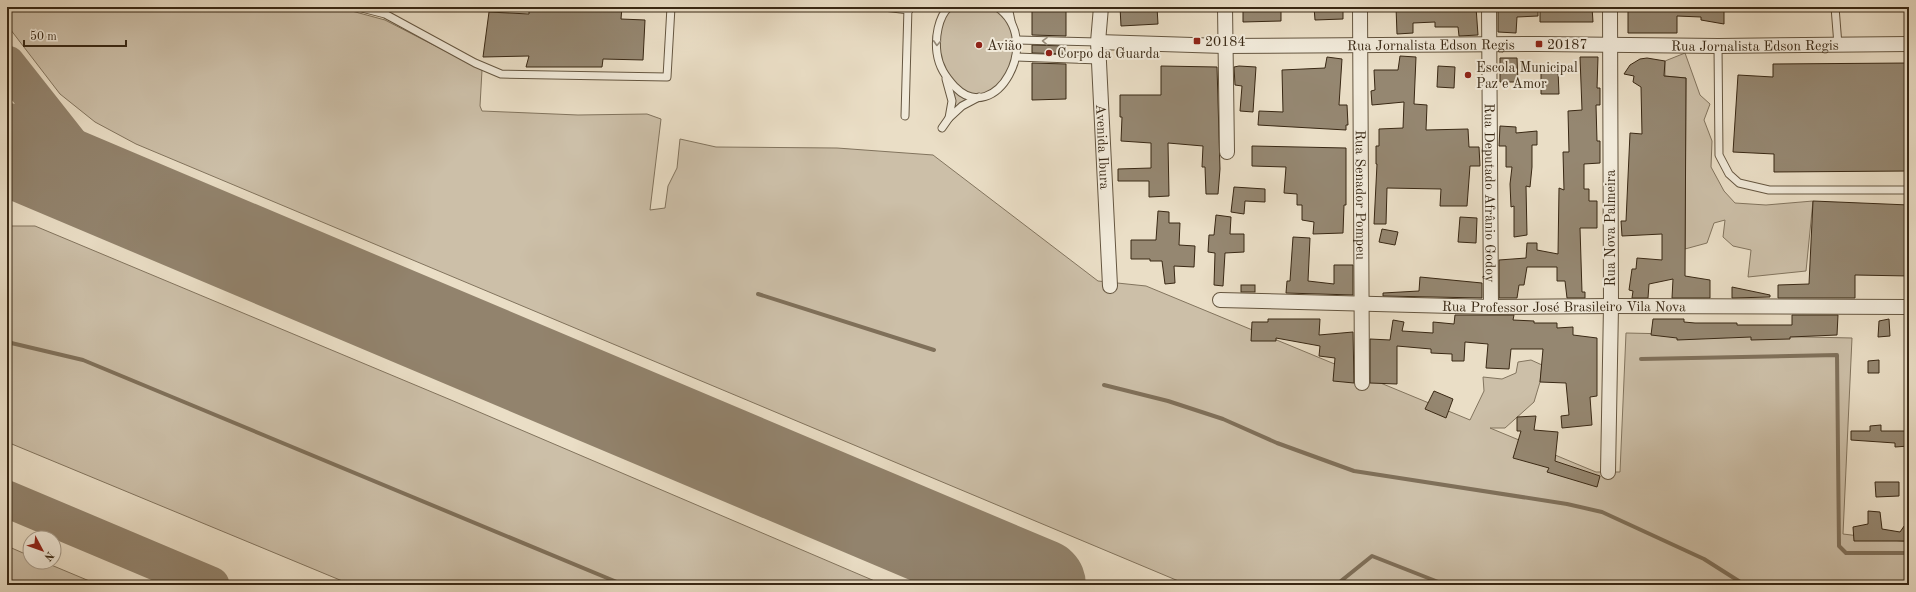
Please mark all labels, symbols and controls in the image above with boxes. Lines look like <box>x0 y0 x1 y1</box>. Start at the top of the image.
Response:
scale bar <box>24 22 126 48</box>
text: 50 m <box>30 30 57 43</box>
place label: 20184 <box>1205 35 1246 49</box>
marker: 20184 <box>1192 36 1202 46</box>
one-way arrow <box>1042 37 1048 45</box>
street label: Rua Jornalista Edson Regis <box>1347 38 1515 53</box>
place label: 20187 <box>1547 38 1588 52</box>
place label: Avião <box>987 39 1022 53</box>
marker: 20187 <box>1534 39 1544 49</box>
street label: Rua Jornalista Edson Regis <box>1671 39 1839 54</box>
one-way arrow <box>933 40 941 46</box>
marker: Avião <box>974 40 984 50</box>
place label: Corpo da Guarda <box>1057 47 1160 61</box>
marker: Corpo da Guarda <box>1044 48 1054 58</box>
place label: Escola Municipal Paz e Amor <box>1476 61 1578 91</box>
marker: Escola Municipal Paz e Amor <box>1463 70 1473 80</box>
street label: Rua Deputado Afrânio Godoy <box>1482 103 1497 283</box>
street label: Avenida Ibura <box>1093 104 1111 190</box>
street label: Rua Senador Pompeu <box>1353 130 1367 261</box>
street label: Rua Nova Palmeira <box>1604 169 1618 286</box>
street label: Rua Professor José Brasileiro Vila Nova <box>1442 300 1686 315</box>
north arrow <box>22 530 62 570</box>
text: N <box>41 549 55 563</box>

